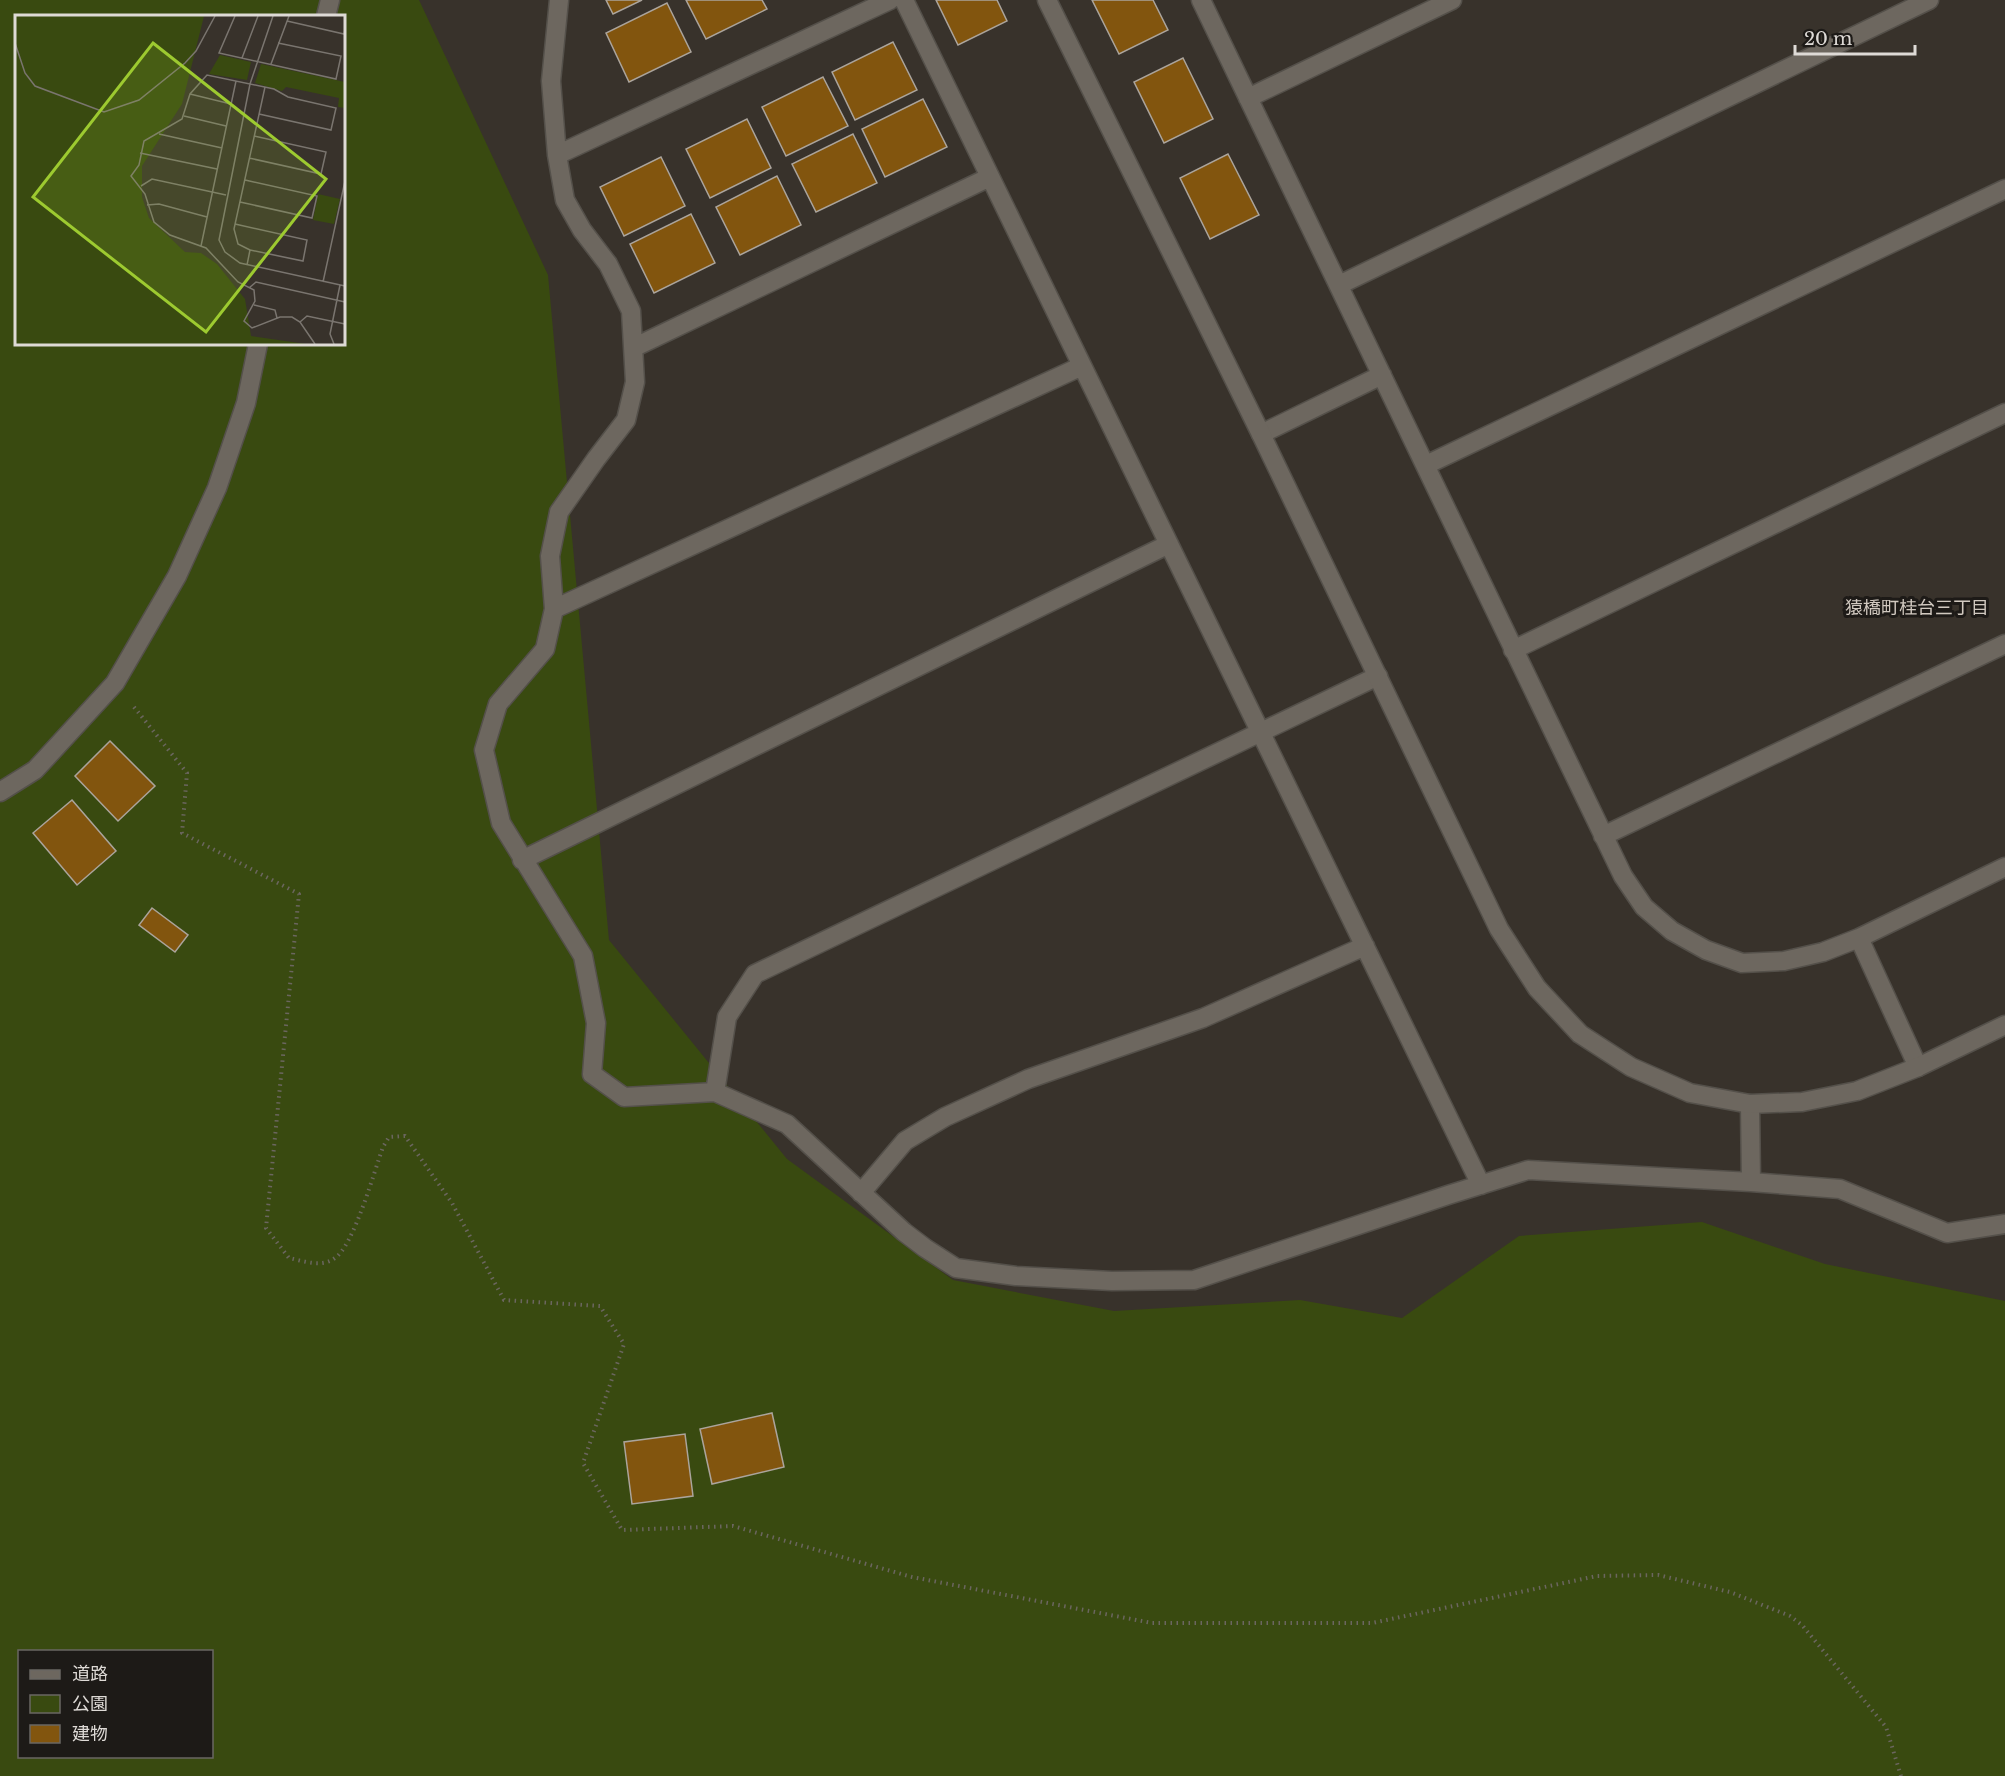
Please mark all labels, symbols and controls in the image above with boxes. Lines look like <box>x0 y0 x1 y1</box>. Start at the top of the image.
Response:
inset map <box>15 15 345 345</box>
scale bar <box>1795 18 1915 56</box>
text: 20 m <box>1804 28 1852 50</box>
district label: 猿橋町桂台三丁目 <box>1845 597 1989 619</box>
legend <box>18 1650 213 1758</box>
text: 道路 <box>72 1663 108 1685</box>
text: 公園 <box>72 1693 108 1715</box>
text: 建物 <box>72 1723 108 1745</box>

